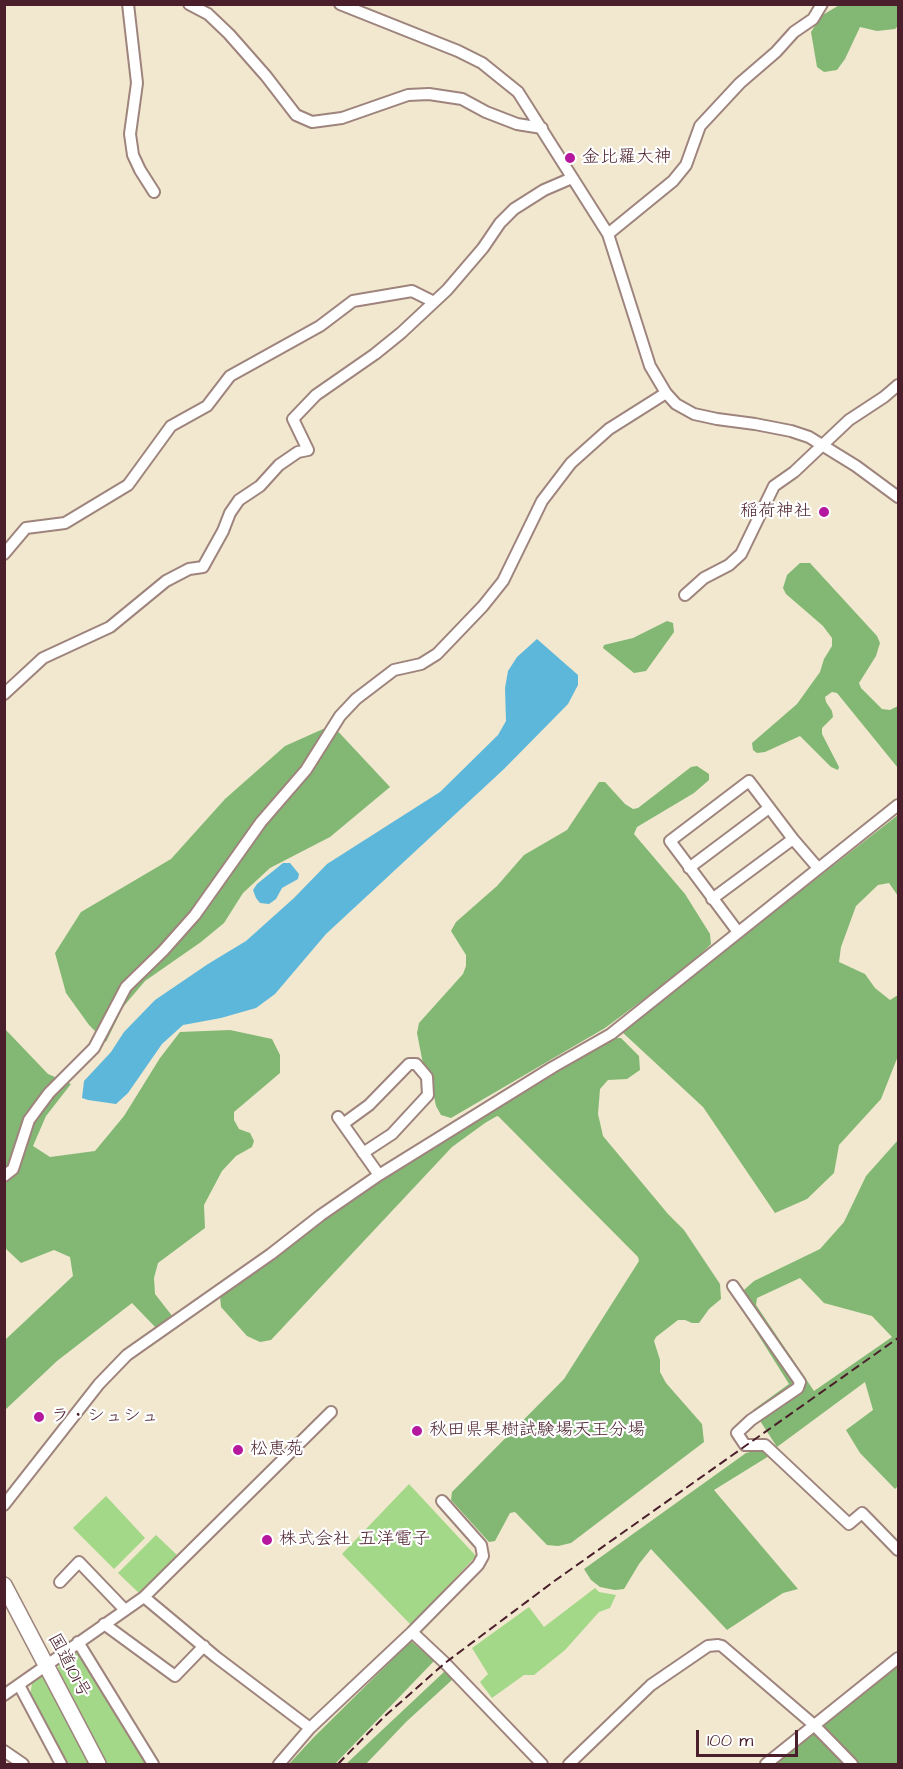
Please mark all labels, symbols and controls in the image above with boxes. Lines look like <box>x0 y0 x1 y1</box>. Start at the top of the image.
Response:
place label: 金比羅大神 <box>582 147 672 169</box>
marker: 金比羅大神 <box>563 151 577 165</box>
place label: 稲荷神社 <box>740 501 812 523</box>
marker: 稲荷神社 <box>817 505 831 519</box>
place label: ラ・シュシュ <box>51 1406 159 1428</box>
marker: ラ・シュシュ <box>32 1410 46 1424</box>
place label: 秋田県果樹試験場天王分場 <box>429 1420 645 1442</box>
marker: 秋田県果樹試験場天王分場 <box>410 1424 424 1438</box>
place label: 松恵苑 <box>250 1439 304 1461</box>
marker: 松恵苑 <box>231 1443 245 1457</box>
place label: 株式会社 五洋電子 <box>279 1529 430 1551</box>
marker: 株式会社 五洋電子 <box>260 1533 274 1547</box>
street label: 国道101号 <box>42 1630 94 1702</box>
scale bar <box>699 1718 801 1756</box>
text: 100 m <box>707 1728 753 1753</box>

